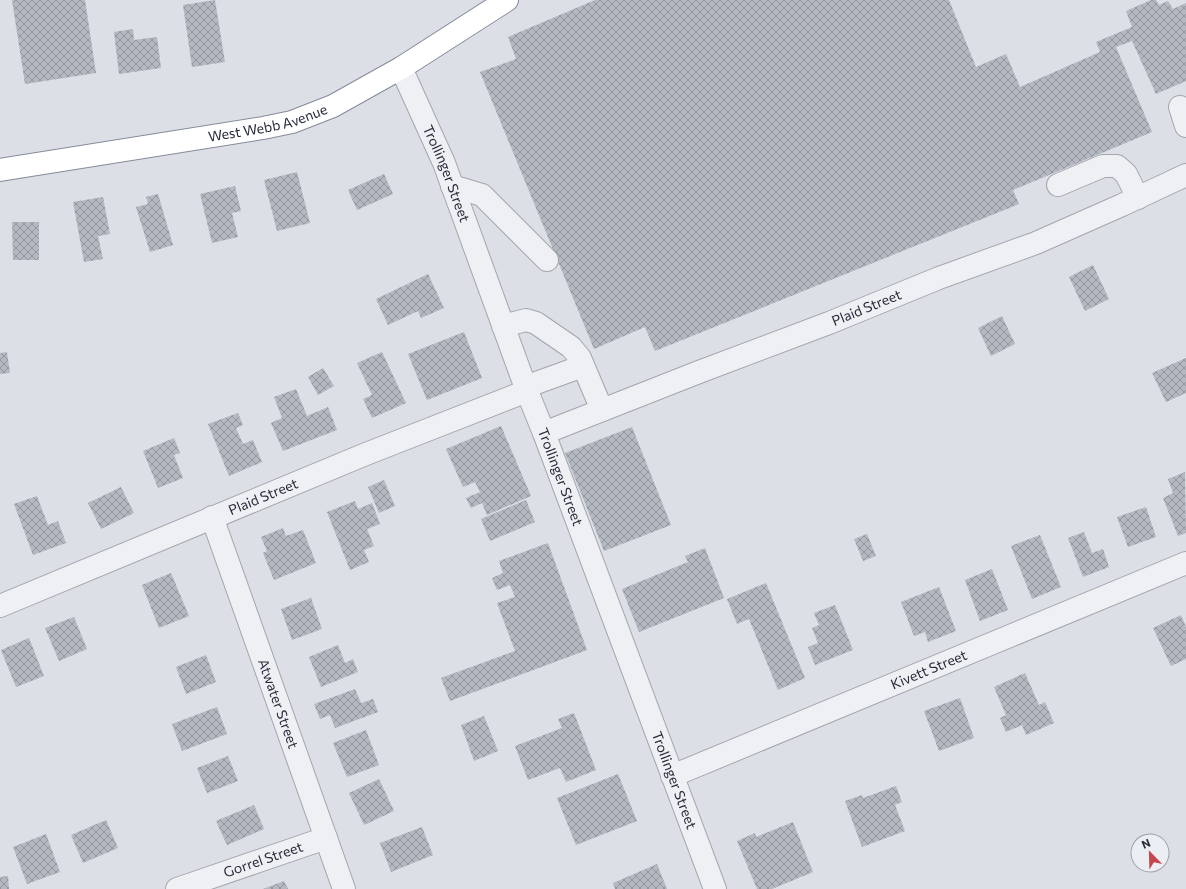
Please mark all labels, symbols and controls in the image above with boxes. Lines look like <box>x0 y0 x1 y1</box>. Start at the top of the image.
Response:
street label: West Webb Avenue <box>207 100 329 145</box>
street label: Trollinger Street <box>420 122 474 224</box>
street label: Plaid Street <box>829 285 904 329</box>
street label: Trollinger Street <box>535 425 587 528</box>
street label: Plaid Street <box>226 474 301 518</box>
street label: Kivett Street <box>888 646 970 692</box>
street label: Atwater Street <box>255 656 303 751</box>
street label: Trollinger Street <box>649 729 701 831</box>
north arrow <box>1130 833 1170 873</box>
text: N <box>1140 836 1152 851</box>
street label: Gorrel Street <box>221 838 305 881</box>

